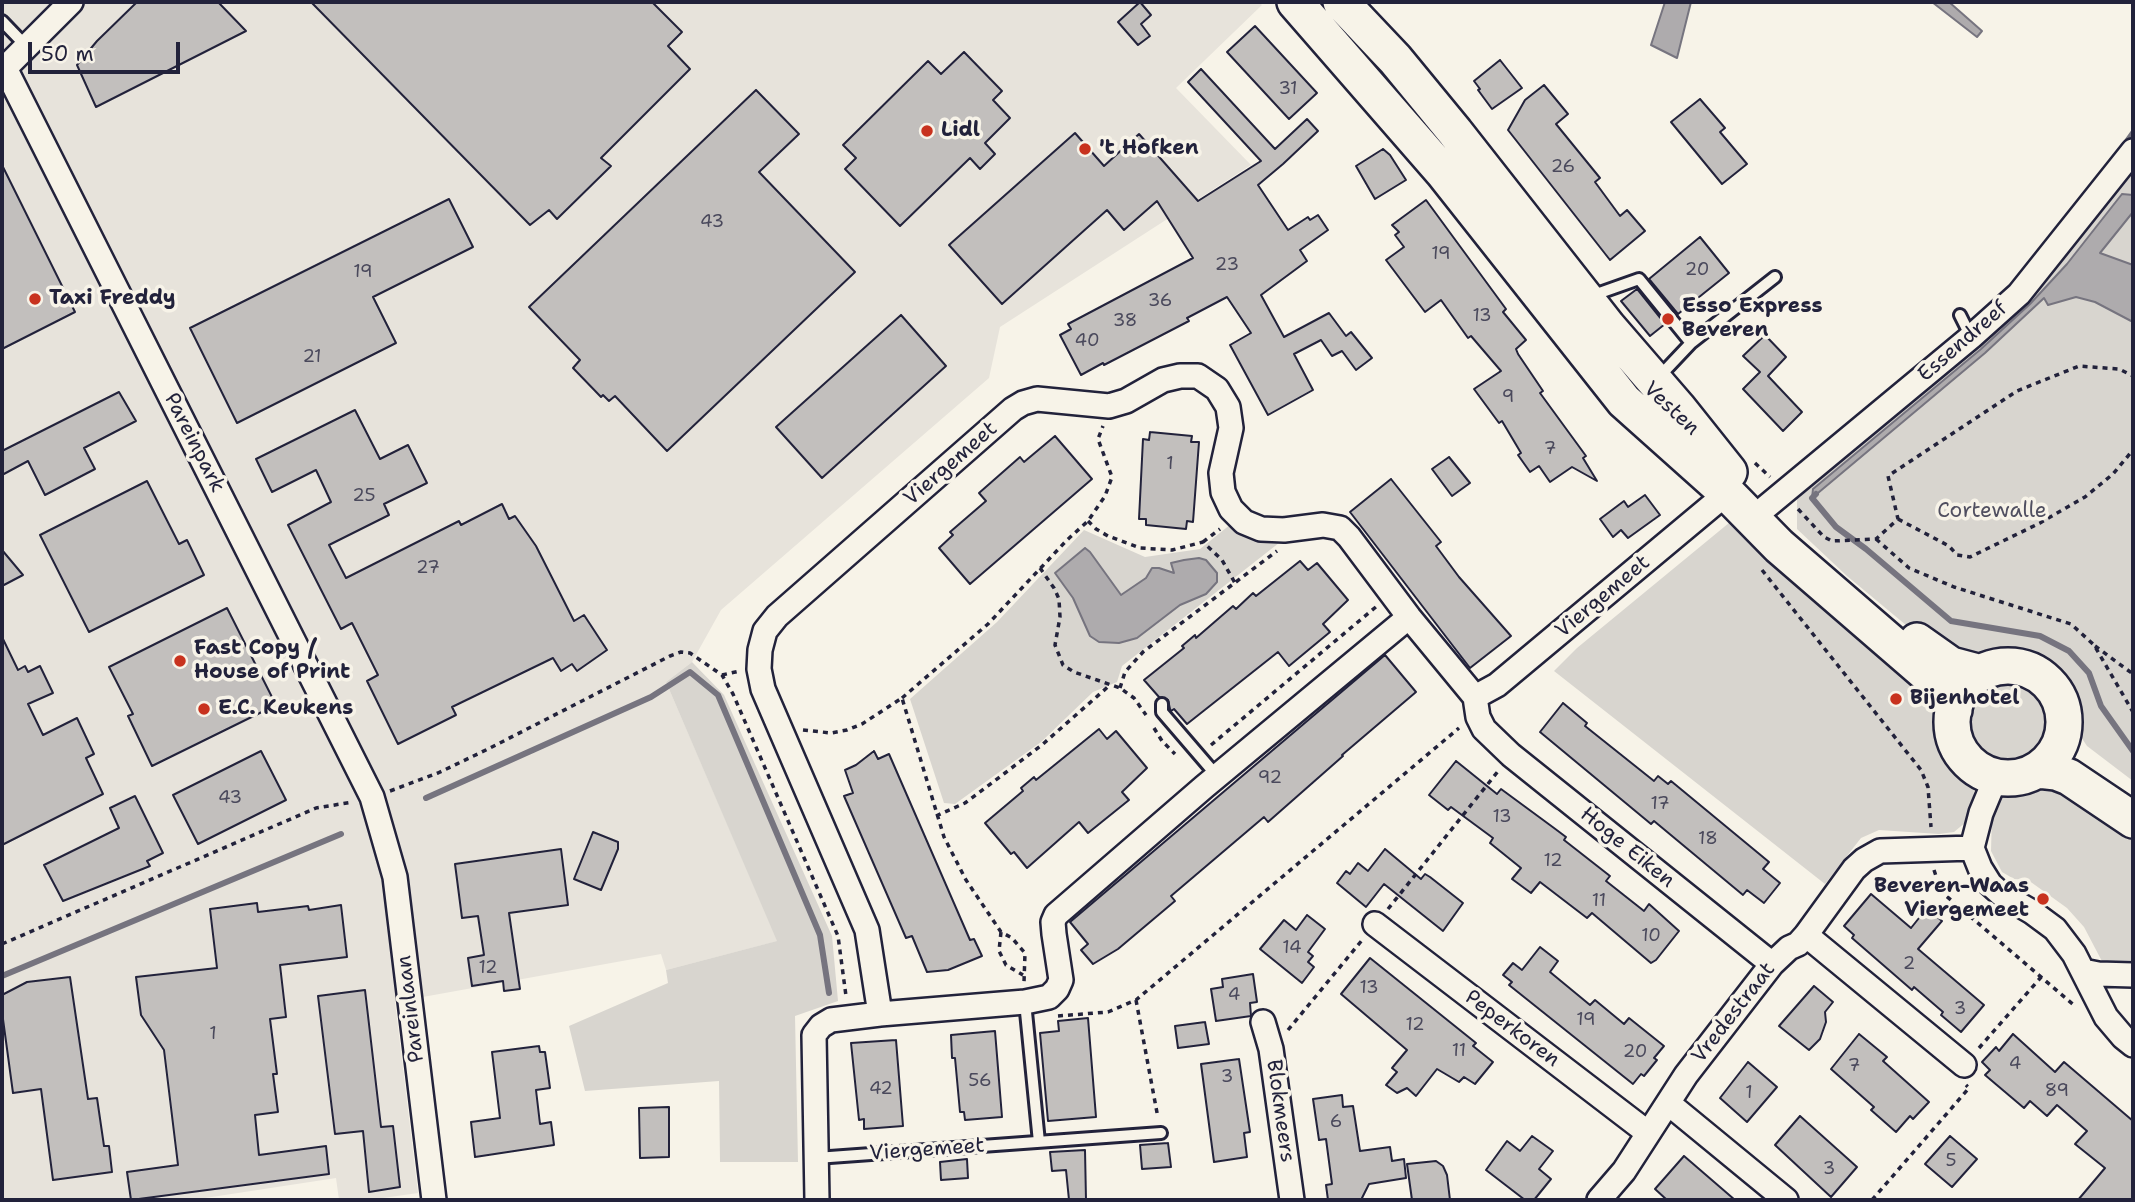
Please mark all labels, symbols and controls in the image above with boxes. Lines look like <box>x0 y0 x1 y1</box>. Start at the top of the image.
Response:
scale bar <box>32 28 184 72</box>
text: 50 m <box>41 40 94 68</box>
house number: 31 <box>1278 78 1298 100</box>
place label: Lidl <box>941 118 980 144</box>
marker: Lidl <box>919 123 935 139</box>
place label: 't Hofken <box>1099 136 1199 162</box>
marker: 't Hofken <box>1077 141 1093 157</box>
house number: 26 <box>1551 156 1575 178</box>
house number: 43 <box>700 211 724 233</box>
house number: 19 <box>1431 243 1451 265</box>
house number: 23 <box>1215 254 1239 276</box>
house number: 20 <box>1685 259 1709 281</box>
house number: 19 <box>353 261 373 283</box>
place label: Taxi Freddy <box>49 286 175 312</box>
house number: 36 <box>1148 290 1172 312</box>
marker: Taxi Freddy <box>27 291 43 307</box>
place label: Esso Express Beveren <box>1682 294 1823 344</box>
street label: Essendreef <box>1913 296 2013 388</box>
house number: 13 <box>1472 305 1492 327</box>
house number: 38 <box>1113 310 1137 332</box>
marker: Esso Express Beveren <box>1660 311 1676 327</box>
house number: 40 <box>1074 330 1100 352</box>
house number: 21 <box>302 346 322 368</box>
street label: Vesten <box>1638 377 1704 441</box>
house number: 9 <box>1502 386 1514 408</box>
street label: Pareinpark <box>158 389 230 497</box>
street label: Viergemeet <box>899 417 1003 511</box>
house number: 7 <box>1544 438 1556 460</box>
house number: 1 <box>1166 453 1174 475</box>
house number: 25 <box>352 485 376 507</box>
park label: Cortewalle <box>1937 499 2047 525</box>
street label: Viergemeet <box>1551 550 1655 644</box>
house number: 27 <box>416 557 440 579</box>
place label: Fast Copy / House of Print <box>194 636 350 686</box>
marker: Fast Copy / House of Print <box>172 653 188 669</box>
place label: Bijenhotel <box>1910 686 2019 712</box>
marker: Bijenhotel <box>1888 691 1904 707</box>
place label: E.C. Keukens <box>218 696 353 722</box>
marker: E.C. Keukens <box>196 701 212 717</box>
house number: 92 <box>1258 767 1282 789</box>
house number: 43 <box>218 787 242 809</box>
house number: 17 <box>1650 793 1670 815</box>
street label: Hoge Eiken <box>1575 802 1679 894</box>
house number: 13 <box>1492 806 1512 828</box>
house number: 18 <box>1698 828 1718 850</box>
house number: 12 <box>1543 850 1563 872</box>
place label: Beveren-Waas Viergemeet <box>1874 874 2029 924</box>
house number: 11 <box>1592 890 1606 912</box>
marker: Beveren-Waas Viergemeet <box>2035 891 2051 907</box>
house number: 10 <box>1641 925 1661 947</box>
house number: 14 <box>1282 937 1302 959</box>
house number: 2 <box>1903 953 1915 975</box>
street label: Pareinlaan <box>392 954 430 1064</box>
house number: 12 <box>478 957 498 979</box>
street label: Vredestraat <box>1687 958 1781 1068</box>
house number: 13 <box>1359 977 1379 999</box>
house number: 4 <box>1228 984 1240 1006</box>
street label: Peperkoren <box>1460 985 1564 1073</box>
house number: 3 <box>1954 998 1966 1020</box>
house number: 19 <box>1576 1009 1596 1031</box>
house number: 12 <box>1405 1014 1425 1036</box>
house number: 1 <box>209 1023 217 1045</box>
house number: 11 <box>1452 1040 1466 1062</box>
house number: 20 <box>1623 1041 1647 1063</box>
house number: 4 <box>2009 1053 2021 1075</box>
house number: 7 <box>1848 1055 1860 1077</box>
street label: Blokmeers <box>1260 1058 1300 1164</box>
house number: 3 <box>1221 1066 1233 1088</box>
house number: 56 <box>968 1070 992 1092</box>
house number: 42 <box>869 1078 893 1100</box>
house number: 89 <box>2045 1080 2069 1102</box>
house number: 1 <box>1745 1082 1753 1104</box>
house number: 6 <box>1330 1111 1342 1133</box>
street label: Viergemeet <box>869 1133 985 1167</box>
house number: 5 <box>1945 1150 1957 1172</box>
house number: 3 <box>1823 1158 1835 1180</box>

